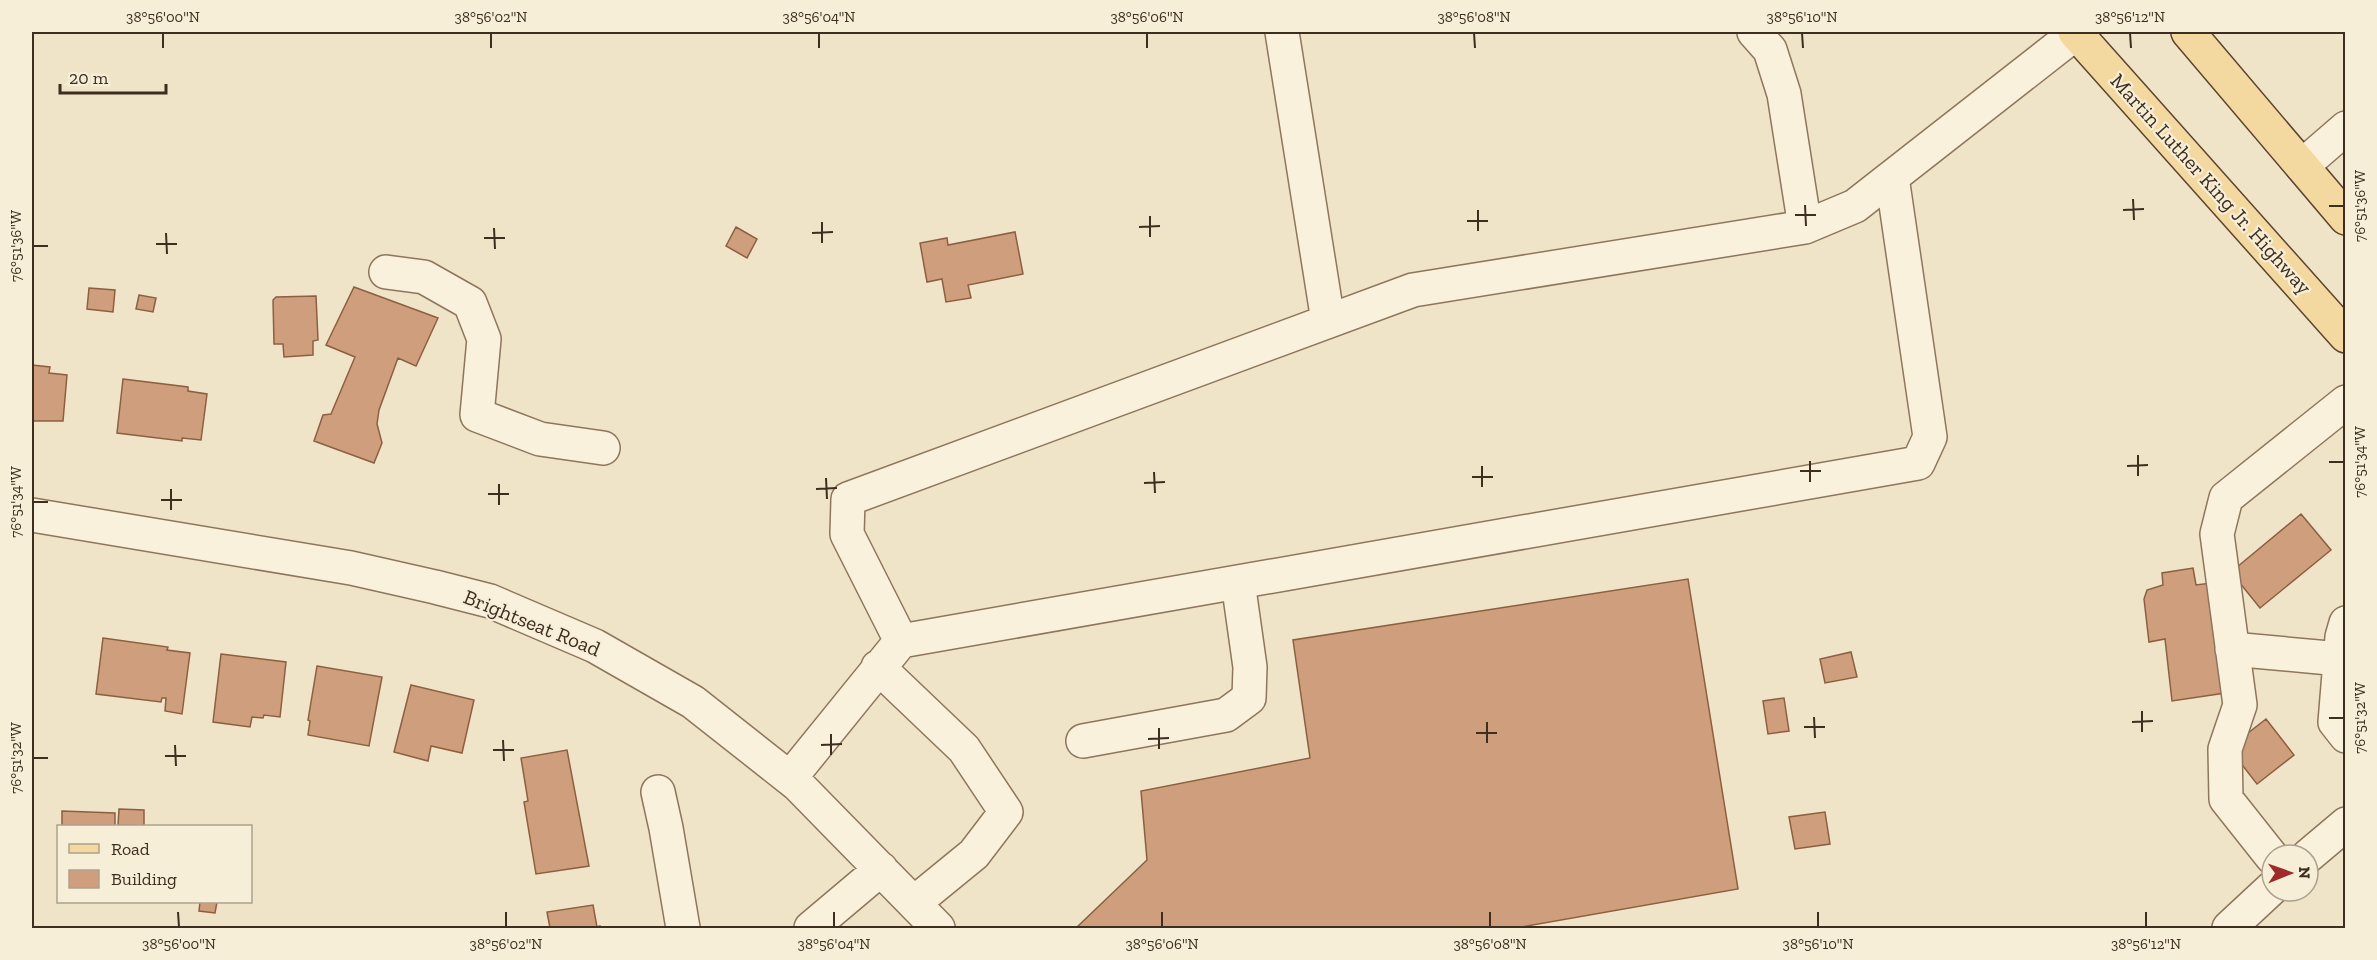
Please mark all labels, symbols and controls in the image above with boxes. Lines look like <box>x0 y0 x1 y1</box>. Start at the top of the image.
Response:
text: 38°56'00"N <box>126 8 200 26</box>
text: 38°56'02"N <box>455 8 527 26</box>
text: 38°56'04"N <box>783 8 855 26</box>
text: 38°56'06"N <box>1110 8 1184 26</box>
text: 38°56'08"N <box>1437 8 1511 26</box>
text: 38°56'10"N <box>1767 8 1837 26</box>
text: 38°56'12"N <box>2095 8 2165 26</box>
scale bar <box>60 57 166 95</box>
text: 20 m <box>69 67 109 89</box>
street label: Martin Luther King Jr. Highway <box>2106 68 2317 299</box>
text: 76°51'36"W <box>2351 170 2369 242</box>
text: 76°51'36"W <box>7 210 25 282</box>
text: 76°51'34"W <box>2351 426 2369 498</box>
text: 76°51'34"W <box>7 466 25 538</box>
street label: Brightseat Road <box>460 584 605 662</box>
text: 76°51'32"W <box>2351 682 2369 754</box>
text: 76°51'32"W <box>7 722 25 794</box>
legend <box>57 825 252 903</box>
text: Road <box>111 838 150 860</box>
north arrow <box>2260 843 2320 903</box>
text: N <box>2295 866 2314 879</box>
text: Building <box>111 868 177 890</box>
text: 38°56'00"N <box>142 935 216 953</box>
text: 38°56'02"N <box>470 935 542 953</box>
text: 38°56'04"N <box>798 935 870 953</box>
text: 38°56'06"N <box>1125 935 1199 953</box>
text: 38°56'08"N <box>1453 935 1527 953</box>
text: 38°56'10"N <box>1783 935 1853 953</box>
text: 38°56'12"N <box>2111 935 2181 953</box>

